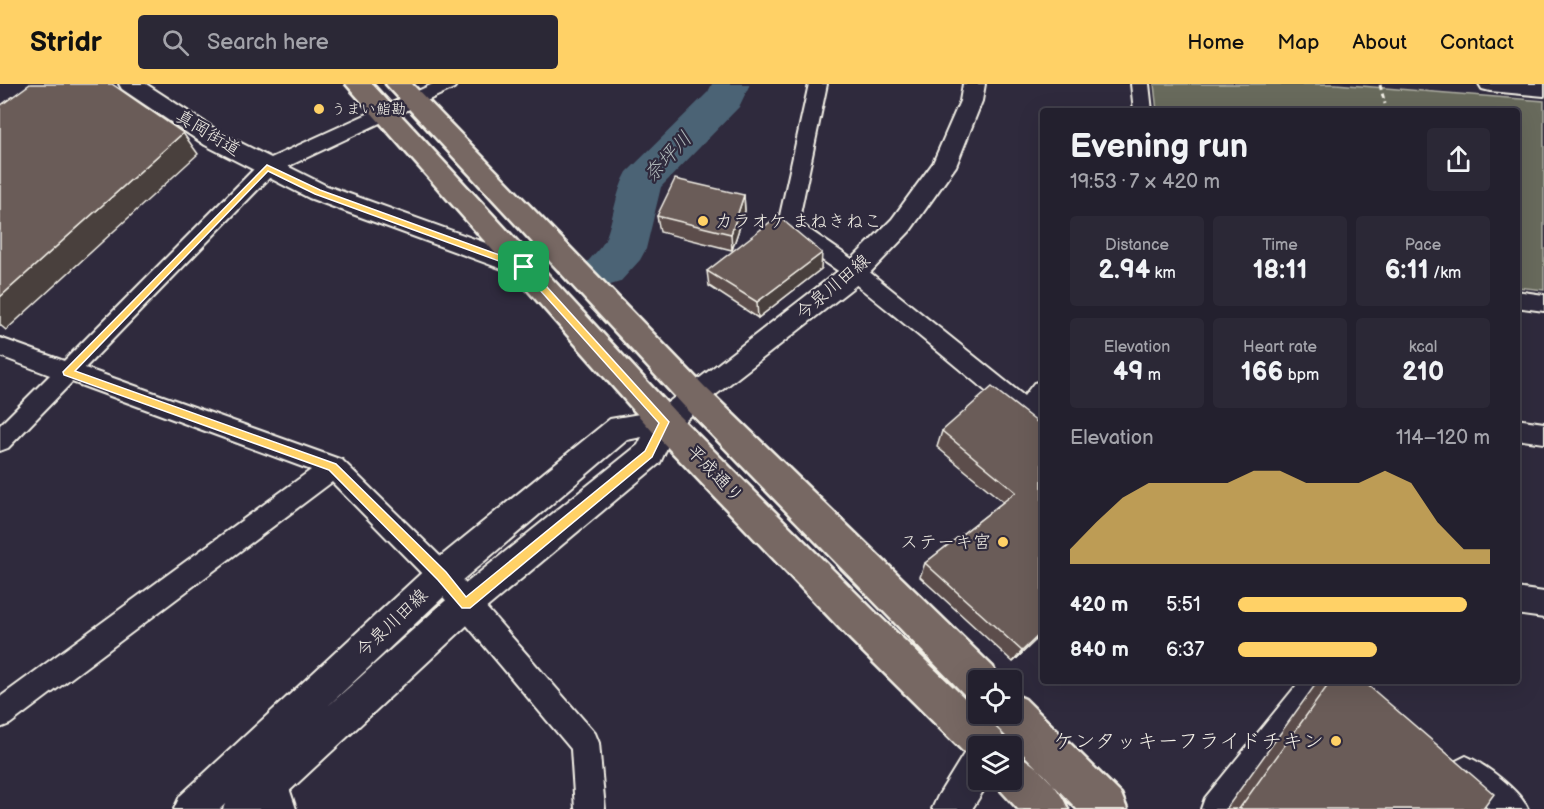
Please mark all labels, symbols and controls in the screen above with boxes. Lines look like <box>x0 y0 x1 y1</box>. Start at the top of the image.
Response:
search box <box>138 15 558 69</box>
text: Stridr <box>30 26 102 59</box>
icon: search <box>159 26 192 59</box>
text: Search here <box>207 29 329 56</box>
text: Home <box>1187 30 1244 55</box>
text: Map <box>1277 30 1319 55</box>
text: About <box>1352 30 1407 55</box>
text: Contact <box>1440 30 1514 55</box>
place label: うまい鮨勘 <box>331 100 406 119</box>
marker: うまい鮨勘 <box>312 102 326 116</box>
street label: 真岡街道 <box>172 105 244 161</box>
water label: 奈坪川 <box>639 127 697 187</box>
text: Evening run <box>1070 127 1248 167</box>
button: share <box>1427 128 1490 191</box>
text: 19:53 · 7 × 420 m <box>1070 170 1220 194</box>
place label: カラオケ まねきねこ <box>715 211 882 232</box>
marker: カラオケ まねきねこ <box>696 214 710 228</box>
text: Distance <box>1105 236 1169 255</box>
text: Time <box>1262 236 1298 255</box>
text: Pace <box>1405 236 1441 255</box>
pin <box>498 241 549 292</box>
icon: arrive <box>507 250 540 283</box>
street label: 今泉川田線 <box>792 250 874 324</box>
text: 2.94 <box>1098 255 1150 286</box>
text: 18:11 <box>1253 255 1307 286</box>
text: 6:11 <box>1385 255 1429 286</box>
text: km <box>1150 264 1176 283</box>
text: /km <box>1429 264 1461 283</box>
text: Elevation <box>1104 338 1170 357</box>
text: Heart rate <box>1243 338 1317 357</box>
text: kcal <box>1409 338 1437 357</box>
text: 49 <box>1113 357 1144 388</box>
text: 166 <box>1241 357 1283 388</box>
text: 210 <box>1402 357 1444 388</box>
text: m <box>1144 366 1161 385</box>
text: bpm <box>1283 366 1319 385</box>
text: Elevation <box>1070 426 1153 450</box>
text: 114–120 m <box>1396 426 1490 450</box>
street label: 平成通り <box>682 441 748 507</box>
place label: ステーキ宮 <box>900 532 991 553</box>
marker: ステーキ宮 <box>996 535 1010 549</box>
street label: 今泉川田線 <box>352 585 432 661</box>
text: 420 m <box>1070 593 1128 617</box>
text: 5:51 <box>1166 593 1201 617</box>
text: 840 m <box>1070 638 1129 662</box>
text: 6:37 <box>1166 638 1204 662</box>
map controls <box>968 670 1022 790</box>
button: locate <box>968 670 1022 724</box>
place label: ケンタッキーフライドチキン <box>1054 729 1324 754</box>
marker: ケンタッキーフライドチキン <box>1329 734 1343 748</box>
button: layers <box>968 736 1022 790</box>

